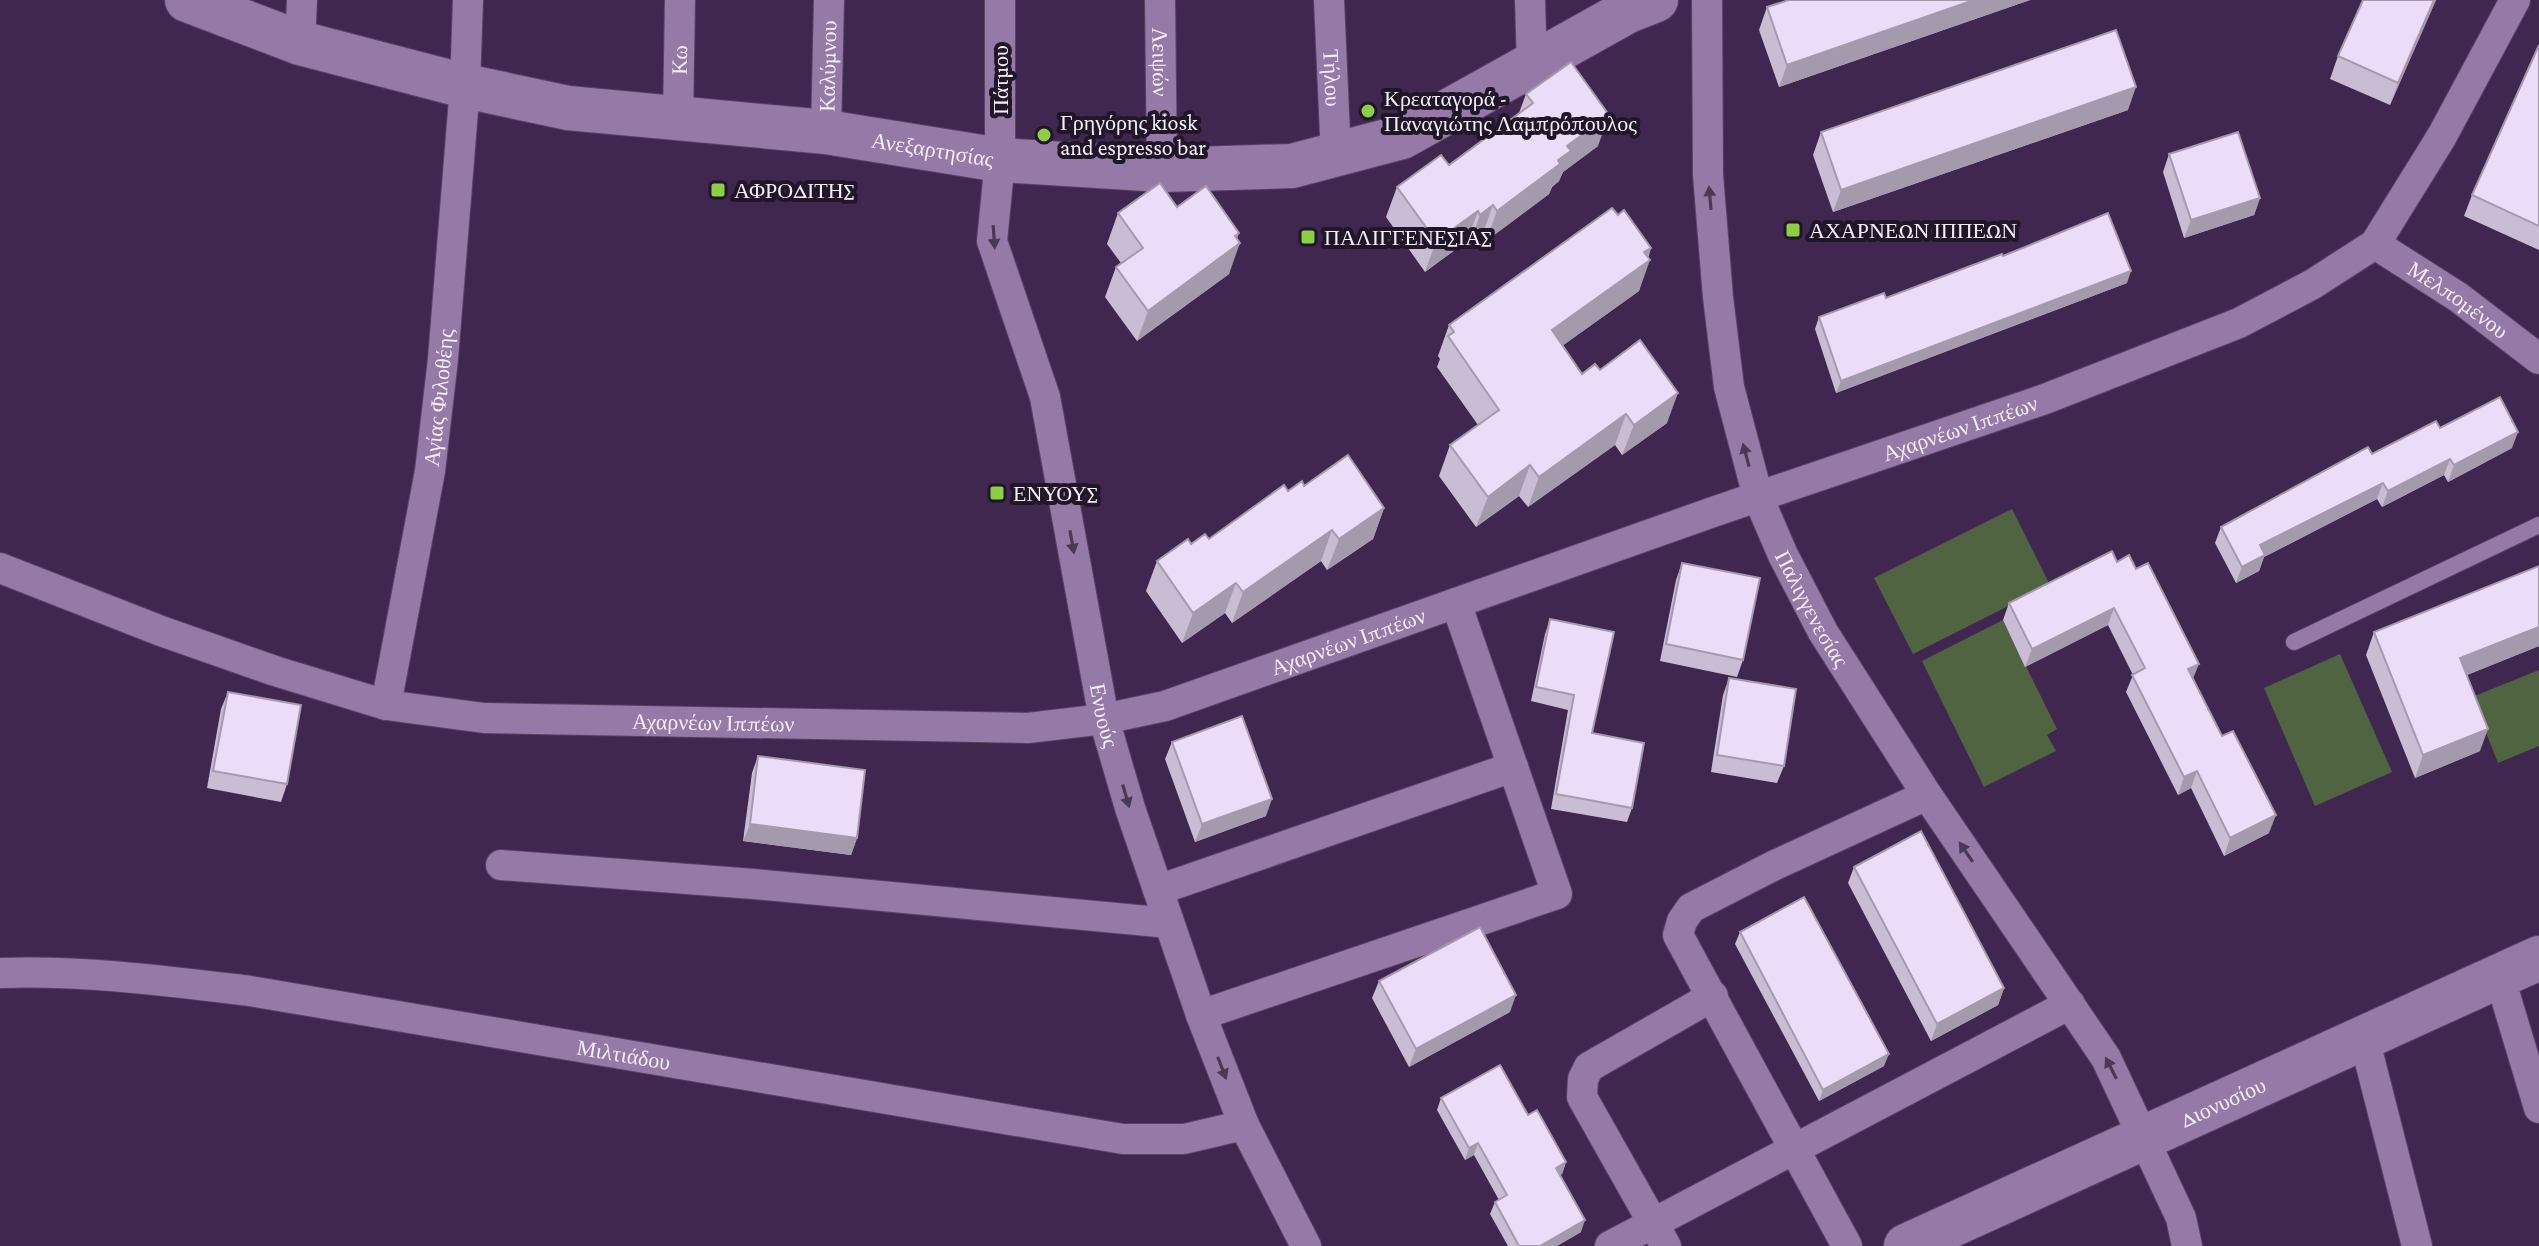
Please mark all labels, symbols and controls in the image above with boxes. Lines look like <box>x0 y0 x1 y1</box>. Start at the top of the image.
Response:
street label: Καλύμνου <box>814 20 842 112</box>
street label: Λειψών <box>1147 27 1173 97</box>
street label: Κω <box>667 45 692 75</box>
street label: Πάτμου <box>988 45 1013 115</box>
street label: Τήλου <box>1318 49 1346 107</box>
place label: Κρεαταγορά - Παναγιώτης Λαμπρόπουλος <box>1384 86 1637 136</box>
marker: Κρεαταγορά - Παναγιώτης Λαμπρόπουλος <box>1359 102 1377 120</box>
place label: Γρηγόρης kiosk and espresso bar <box>1060 110 1206 160</box>
marker: Γρηγόρης kiosk and espresso bar <box>1035 126 1053 144</box>
street label: Ανεξαρτησίας <box>870 128 996 172</box>
place label: ΑΦΡΟΔΙΤΗΣ <box>734 178 854 203</box>
marker: ΑΦΡΟΔΙΤΗΣ <box>709 181 727 199</box>
one-way arrow <box>1703 185 1716 210</box>
place label: ΑΧΑΡΝΕΩΝ ΙΠΠΕΩΝ <box>1809 218 2017 243</box>
marker: ΑΧΑΡΝΕΩΝ ΙΠΠΕΩΝ <box>1784 221 1802 239</box>
one-way arrow <box>988 225 1001 250</box>
place label: ΠΑΛΙΓΓΕΝΕΣΙΑΣ <box>1324 225 1492 250</box>
marker: ΠΑΛΙΓΓΕΝΕΣΙΑΣ <box>1299 228 1317 246</box>
street label: Μελπομένου <box>2403 256 2513 344</box>
street label: Αγίας Φιλοθέης <box>419 328 458 468</box>
street label: Αχαρνέων Ιππέων <box>1879 390 2041 466</box>
one-way arrow <box>1739 442 1752 467</box>
place label: ΕΝΥΟΥΣ <box>1013 481 1098 506</box>
marker: ΕΝΥΟΥΣ <box>988 484 1006 502</box>
one-way arrow <box>1067 530 1079 555</box>
street label: Παλιγγενεσίας <box>1770 546 1854 672</box>
street label: Αχαρνέων Ιππέων <box>1268 603 1429 680</box>
street label: Ενυούς <box>1085 681 1124 751</box>
street label: Αχαρνέων Ιππέων <box>632 709 795 737</box>
one-way arrow <box>1120 784 1133 808</box>
one-way arrow <box>1959 842 1974 863</box>
street label: Μιλτιάδου <box>575 1035 673 1075</box>
one-way arrow <box>1215 1056 1228 1080</box>
one-way arrow <box>2104 1056 2117 1079</box>
street label: Διονυσίου <box>2176 1072 2270 1133</box>

